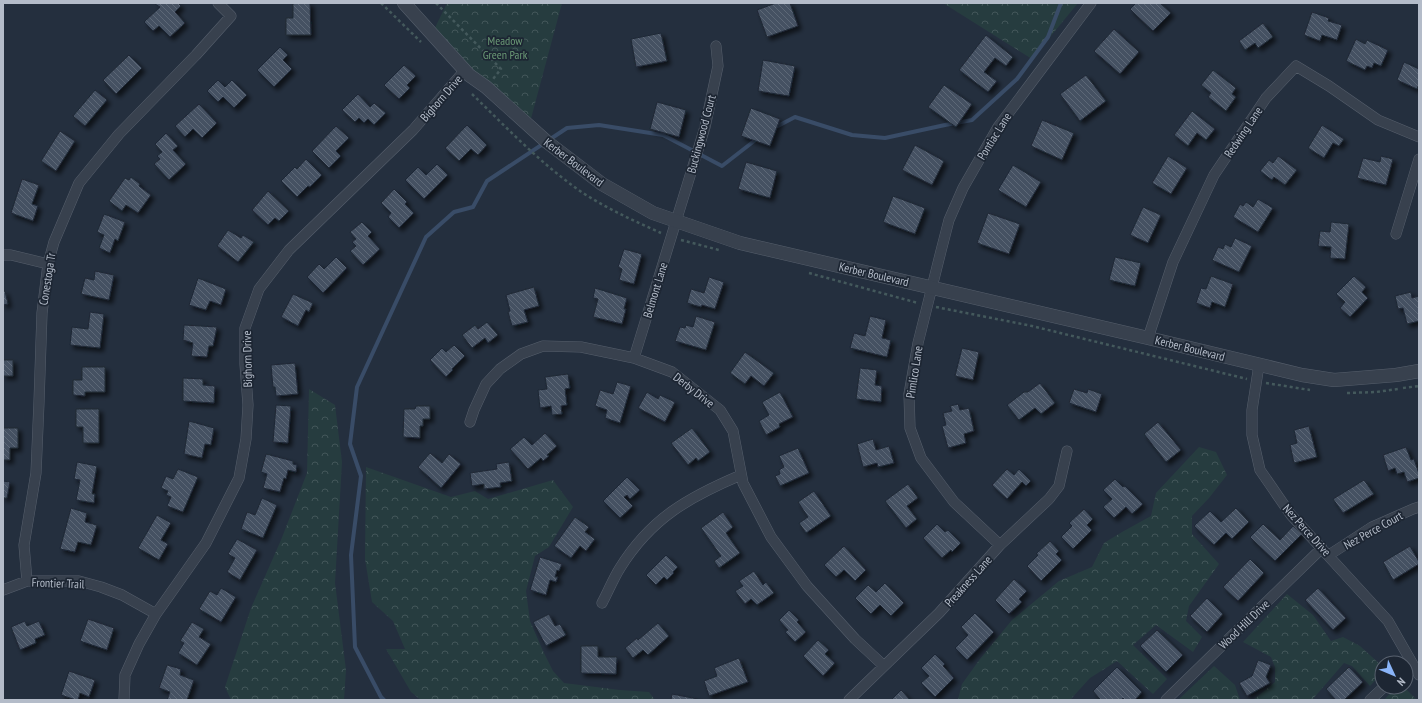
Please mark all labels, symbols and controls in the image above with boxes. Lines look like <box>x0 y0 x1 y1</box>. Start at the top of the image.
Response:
park label: Meadow Green Park <box>483 33 528 62</box>
street label: Bighorn Drive <box>417 72 465 124</box>
street label: Buckingwood Court <box>683 93 719 175</box>
street label: Redwing Lane <box>1221 104 1265 160</box>
street label: Pontiac Lane <box>974 110 1014 162</box>
street label: Kerber Boulevard <box>541 135 607 189</box>
street label: Conestoga Tr <box>35 251 59 306</box>
street label: Kerber Boulevard <box>838 259 910 289</box>
street label: Belmont Lane <box>639 260 671 320</box>
street label: Bighorn Drive <box>239 330 255 388</box>
street label: Kerber Boulevard <box>1154 332 1226 364</box>
street label: Pimlico Lane <box>902 345 926 399</box>
street label: Derby Drive <box>670 369 718 411</box>
street label: Nez Perce Drive <box>1280 501 1334 559</box>
street label: Nez Perce Court <box>1341 507 1406 552</box>
street label: Preakness Lane <box>941 552 995 610</box>
street label: Frontier Trail <box>31 575 85 591</box>
street label: Wood Hill Drive <box>1216 596 1273 652</box>
north arrow <box>1374 655 1414 695</box>
text: N <box>1394 675 1408 689</box>

